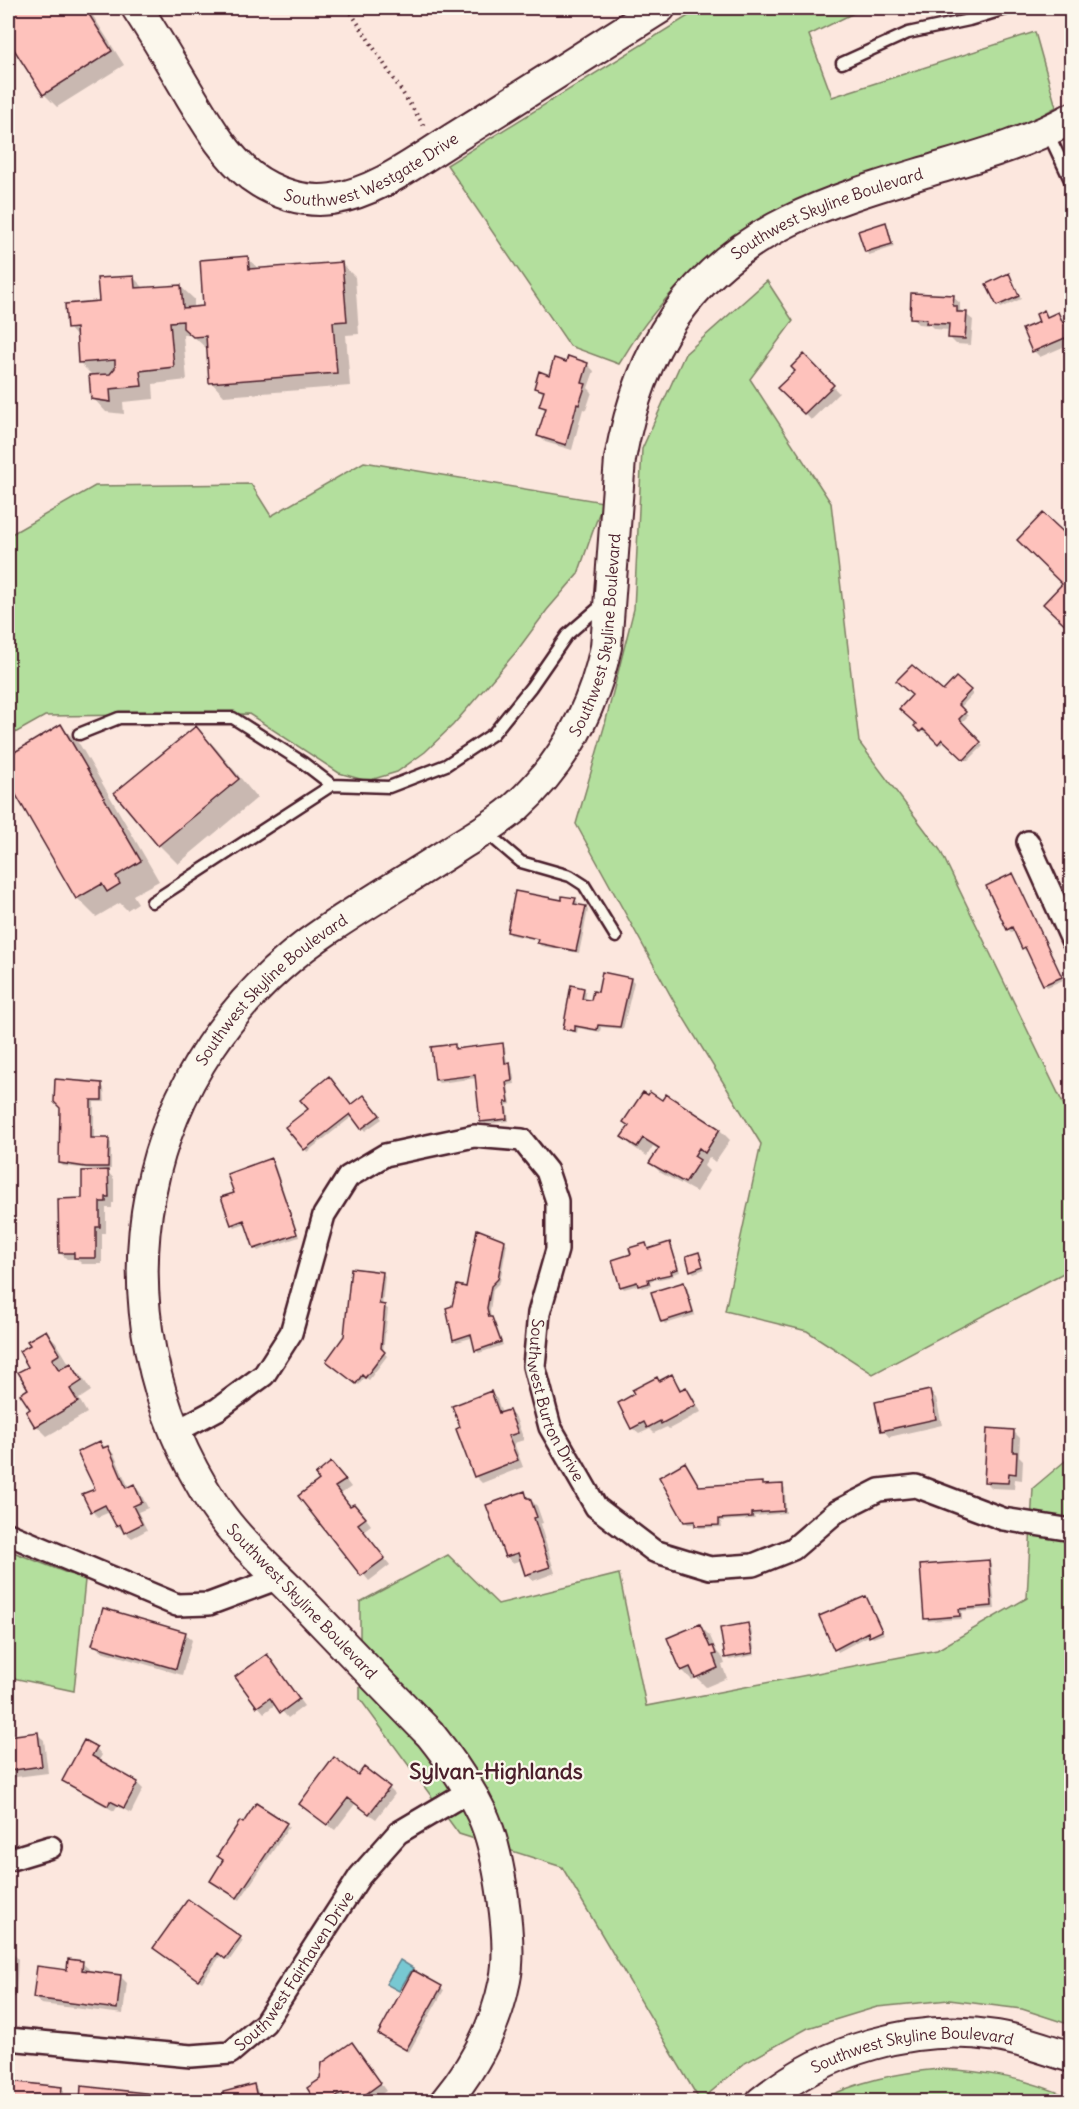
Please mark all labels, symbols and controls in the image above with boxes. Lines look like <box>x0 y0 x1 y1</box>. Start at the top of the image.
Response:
street label: Southwest Westgate Drive <box>282 128 462 210</box>
street label: Southwest Skyline Boulevard <box>727 163 925 264</box>
street label: Southwest Skyline Boulevard <box>564 533 624 740</box>
street label: Southwest Skyline Boulevard <box>191 910 351 1069</box>
street label: Southwest Burton Drive <box>523 1318 589 1485</box>
street label: Southwest Skyline Boulevard <box>223 1519 381 1683</box>
district label: Sylvan-Highlands <box>409 1757 583 1785</box>
street label: Southwest Fairhaven Drive <box>230 1887 358 2055</box>
street label: Southwest Skyline Boulevard <box>807 2023 1016 2077</box>

